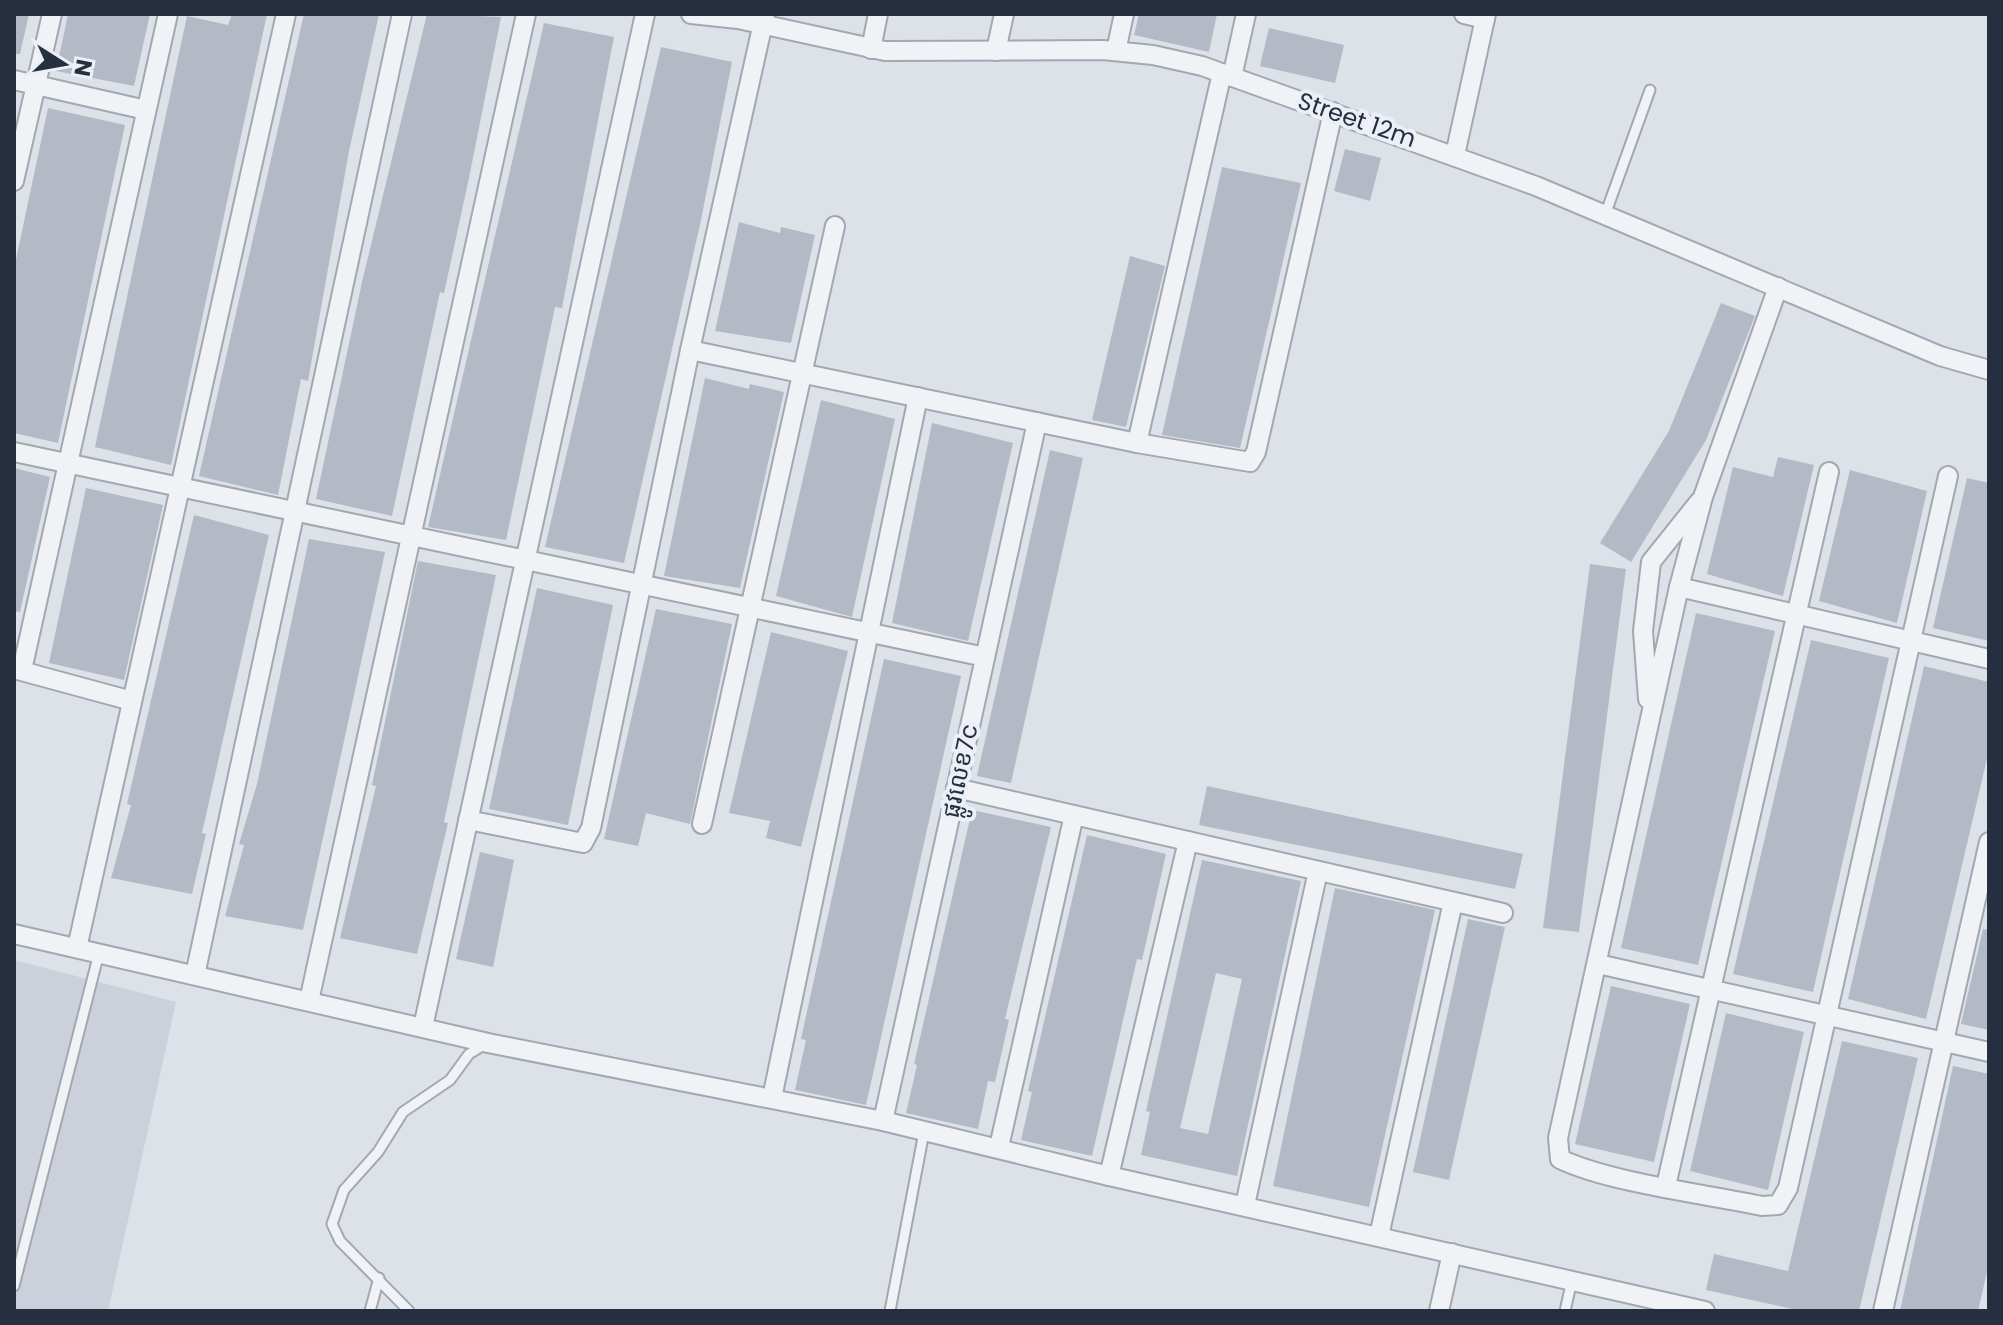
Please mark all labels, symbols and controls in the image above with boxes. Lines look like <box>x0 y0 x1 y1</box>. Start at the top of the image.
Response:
north arrow <box>24 24 104 104</box>
text: N <box>66 57 100 79</box>
street label: Street 12m <box>1294 84 1421 155</box>
street label: ផ្លូវលេខ7c <box>933 721 992 822</box>

